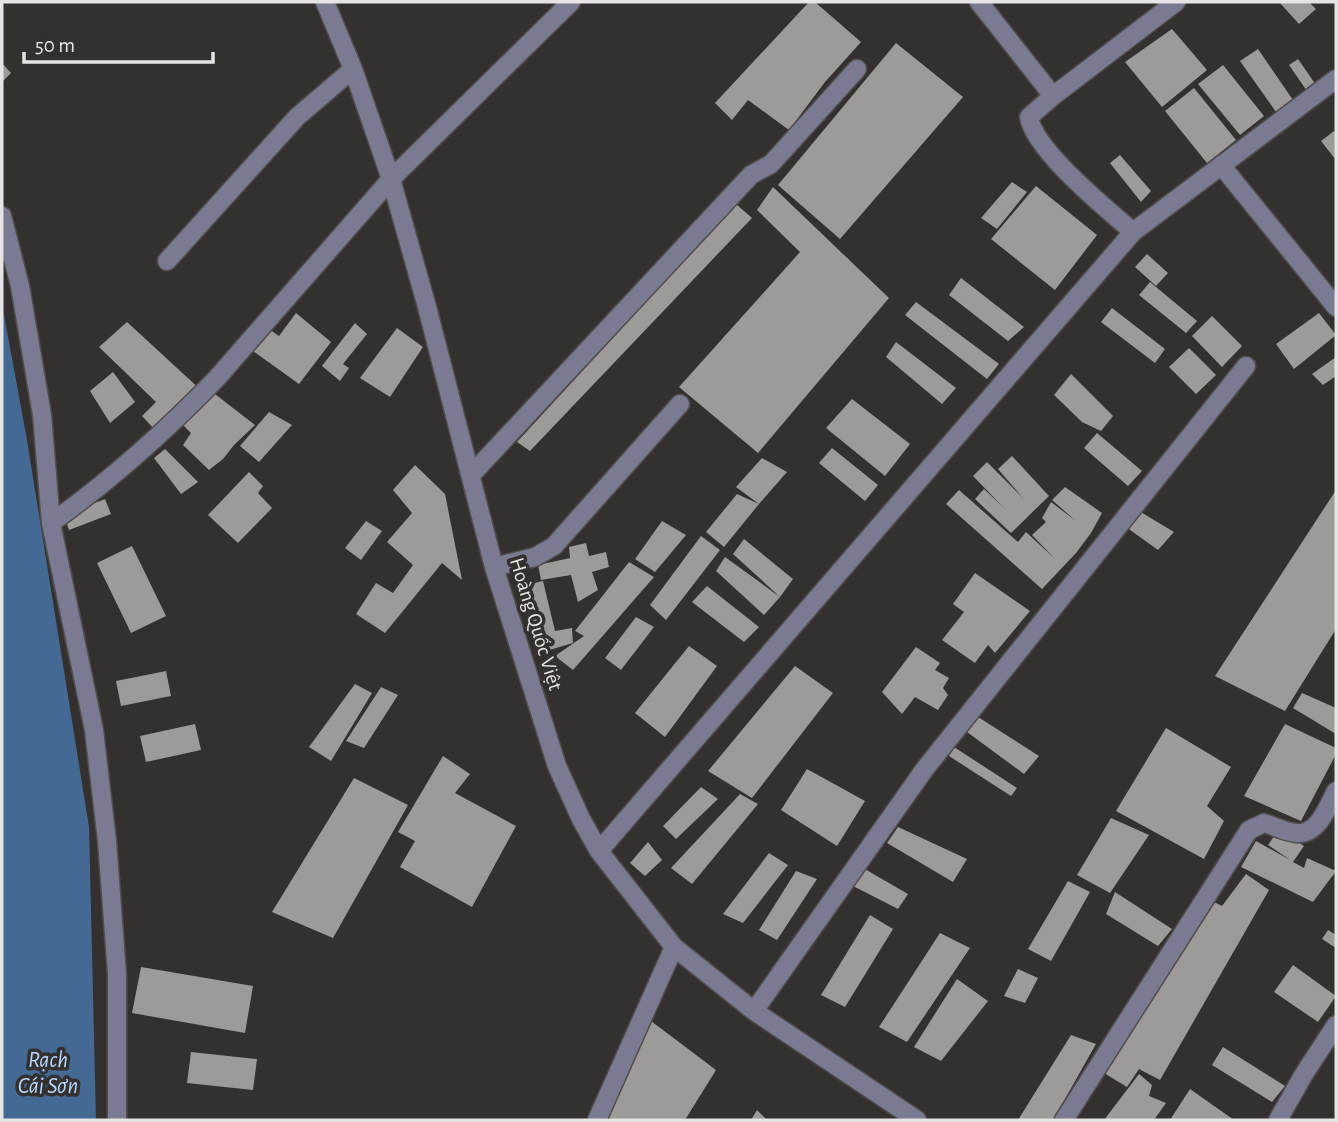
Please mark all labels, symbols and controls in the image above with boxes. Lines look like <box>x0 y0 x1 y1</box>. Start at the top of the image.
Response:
scale bar <box>24 21 214 65</box>
text: 50 m <box>35 35 75 56</box>
street label: Hoàng Quốc Việt <box>506 555 566 693</box>
water label: Rạch Cái Sơn <box>18 1049 78 1098</box>

